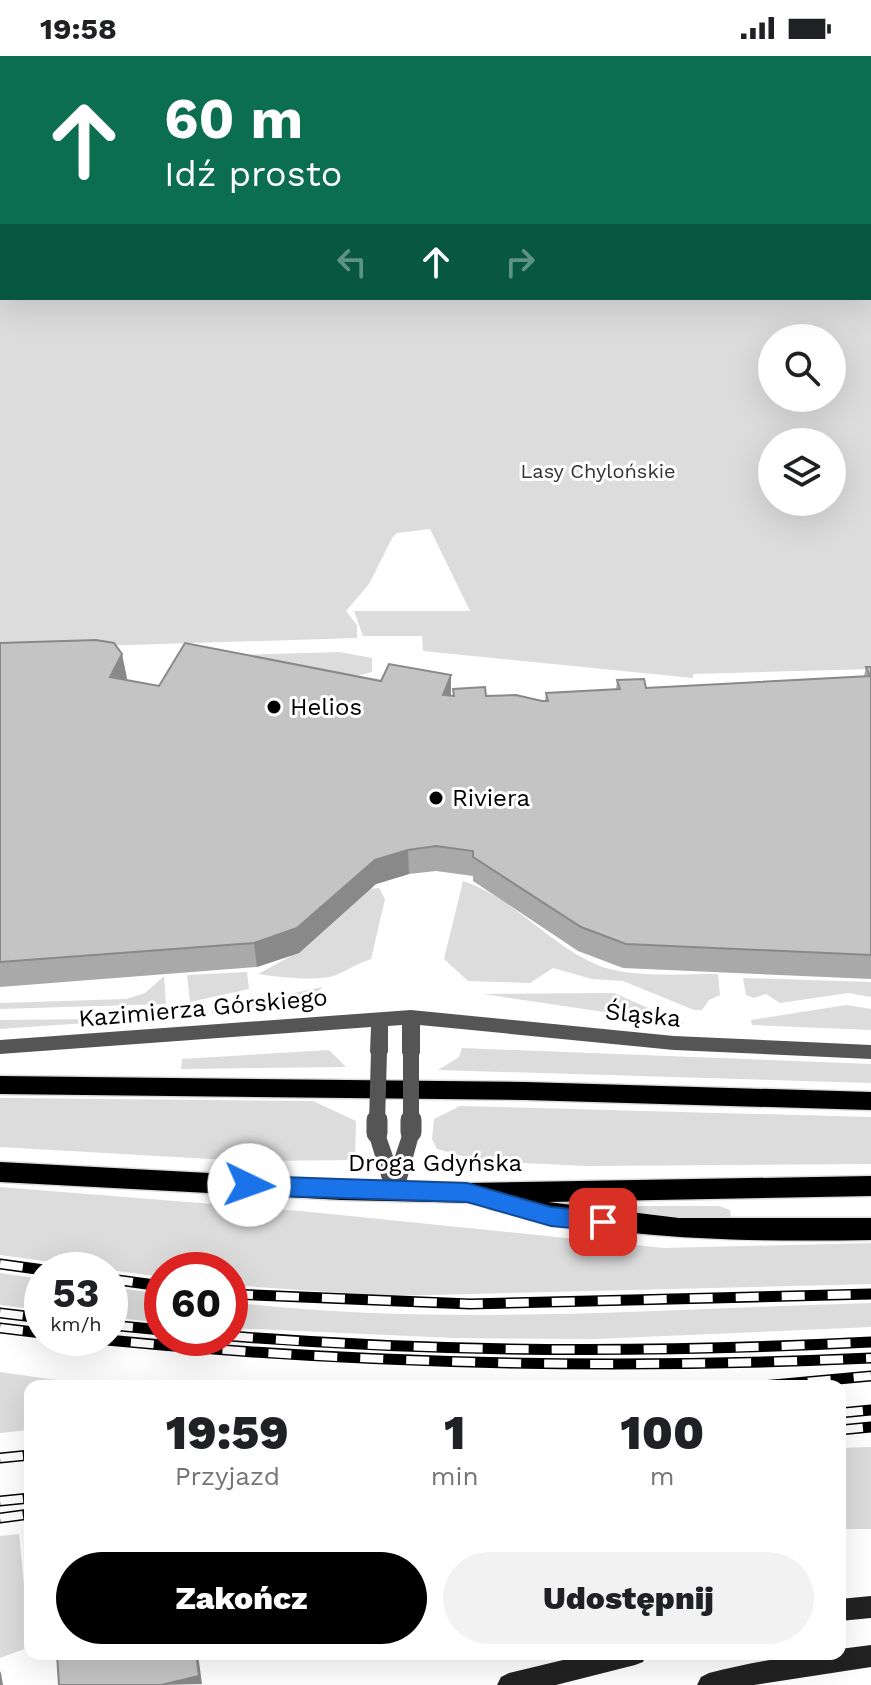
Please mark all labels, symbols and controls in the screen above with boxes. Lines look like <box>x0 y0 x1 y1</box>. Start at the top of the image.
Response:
text: 19:58 <box>40 11 117 46</box>
text: 60 m <box>164 86 303 152</box>
icon: ahead <box>32 88 136 192</box>
text: Idź prosto <box>164 153 342 195</box>
icon: left <box>330 240 374 284</box>
icon: ahead <box>414 240 458 284</box>
icon: right <box>498 240 542 284</box>
map controls <box>758 324 846 516</box>
button: search <box>758 324 846 412</box>
button: layers <box>758 428 846 516</box>
park label: Lasy Chylońskie <box>520 459 676 483</box>
place label: Helios <box>290 693 362 721</box>
marker: Helios <box>265 698 283 716</box>
place label: Riviera <box>452 784 530 812</box>
marker: Riviera <box>427 789 445 807</box>
street label: Kazimierza Górskiego <box>77 983 329 1033</box>
street label: Śląska <box>604 997 682 1033</box>
position arrow <box>207 1143 291 1227</box>
street label: Droga Gdyńska <box>348 1149 522 1177</box>
pin <box>569 1188 637 1256</box>
icon: arrive <box>581 1200 625 1244</box>
speed limit sign: 60 <box>144 1252 248 1356</box>
text: 53 <box>52 1270 100 1317</box>
text: km/h <box>50 1312 102 1336</box>
text: 19:59 <box>166 1404 289 1461</box>
text: 1 <box>444 1404 465 1461</box>
text: 100 <box>620 1404 704 1461</box>
text: Przyjazd <box>175 1461 280 1491</box>
text: min <box>431 1461 478 1491</box>
text: m <box>650 1461 675 1491</box>
button: Zakończ <box>56 1552 427 1644</box>
button: Udostępnij <box>443 1552 814 1644</box>

